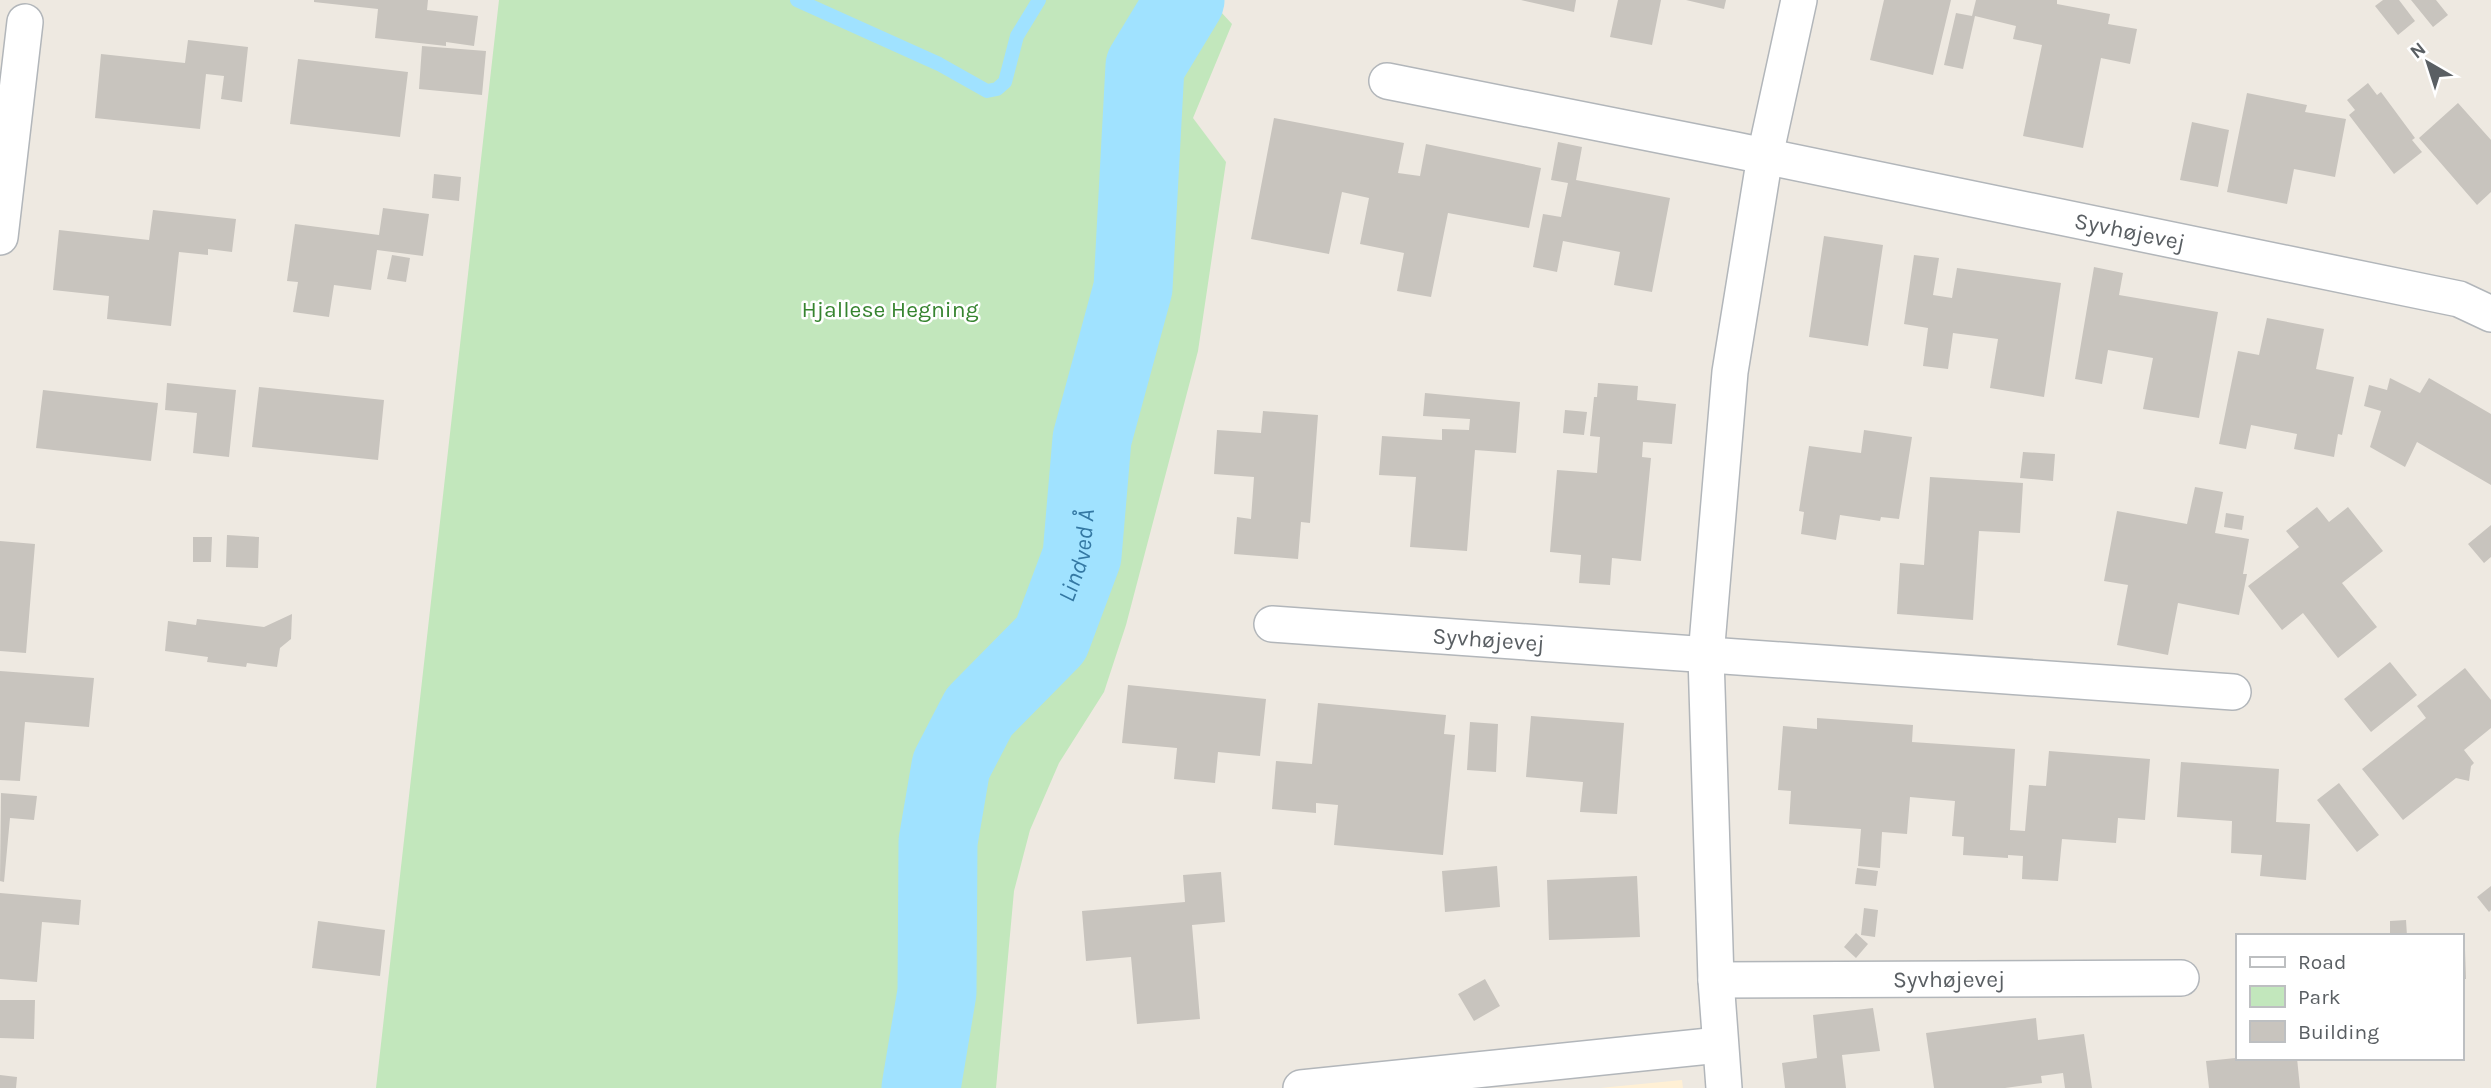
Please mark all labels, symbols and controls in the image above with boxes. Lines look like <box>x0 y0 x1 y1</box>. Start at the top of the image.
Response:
north arrow <box>2393 28 2463 98</box>
text: N <box>2406 38 2430 63</box>
street label: Syvhøjevej <box>2072 207 2188 256</box>
park label: Hjallese Hegning <box>801 296 979 323</box>
water label: Lindved Å <box>1052 508 1100 606</box>
street label: Syvhøjevej <box>1431 622 1545 657</box>
legend <box>2236 934 2463 1060</box>
text: Road <box>2298 950 2346 974</box>
street label: Syvhøjevej <box>1893 966 2005 993</box>
text: Park <box>2298 985 2341 1009</box>
text: Building <box>2298 1020 2379 1044</box>

